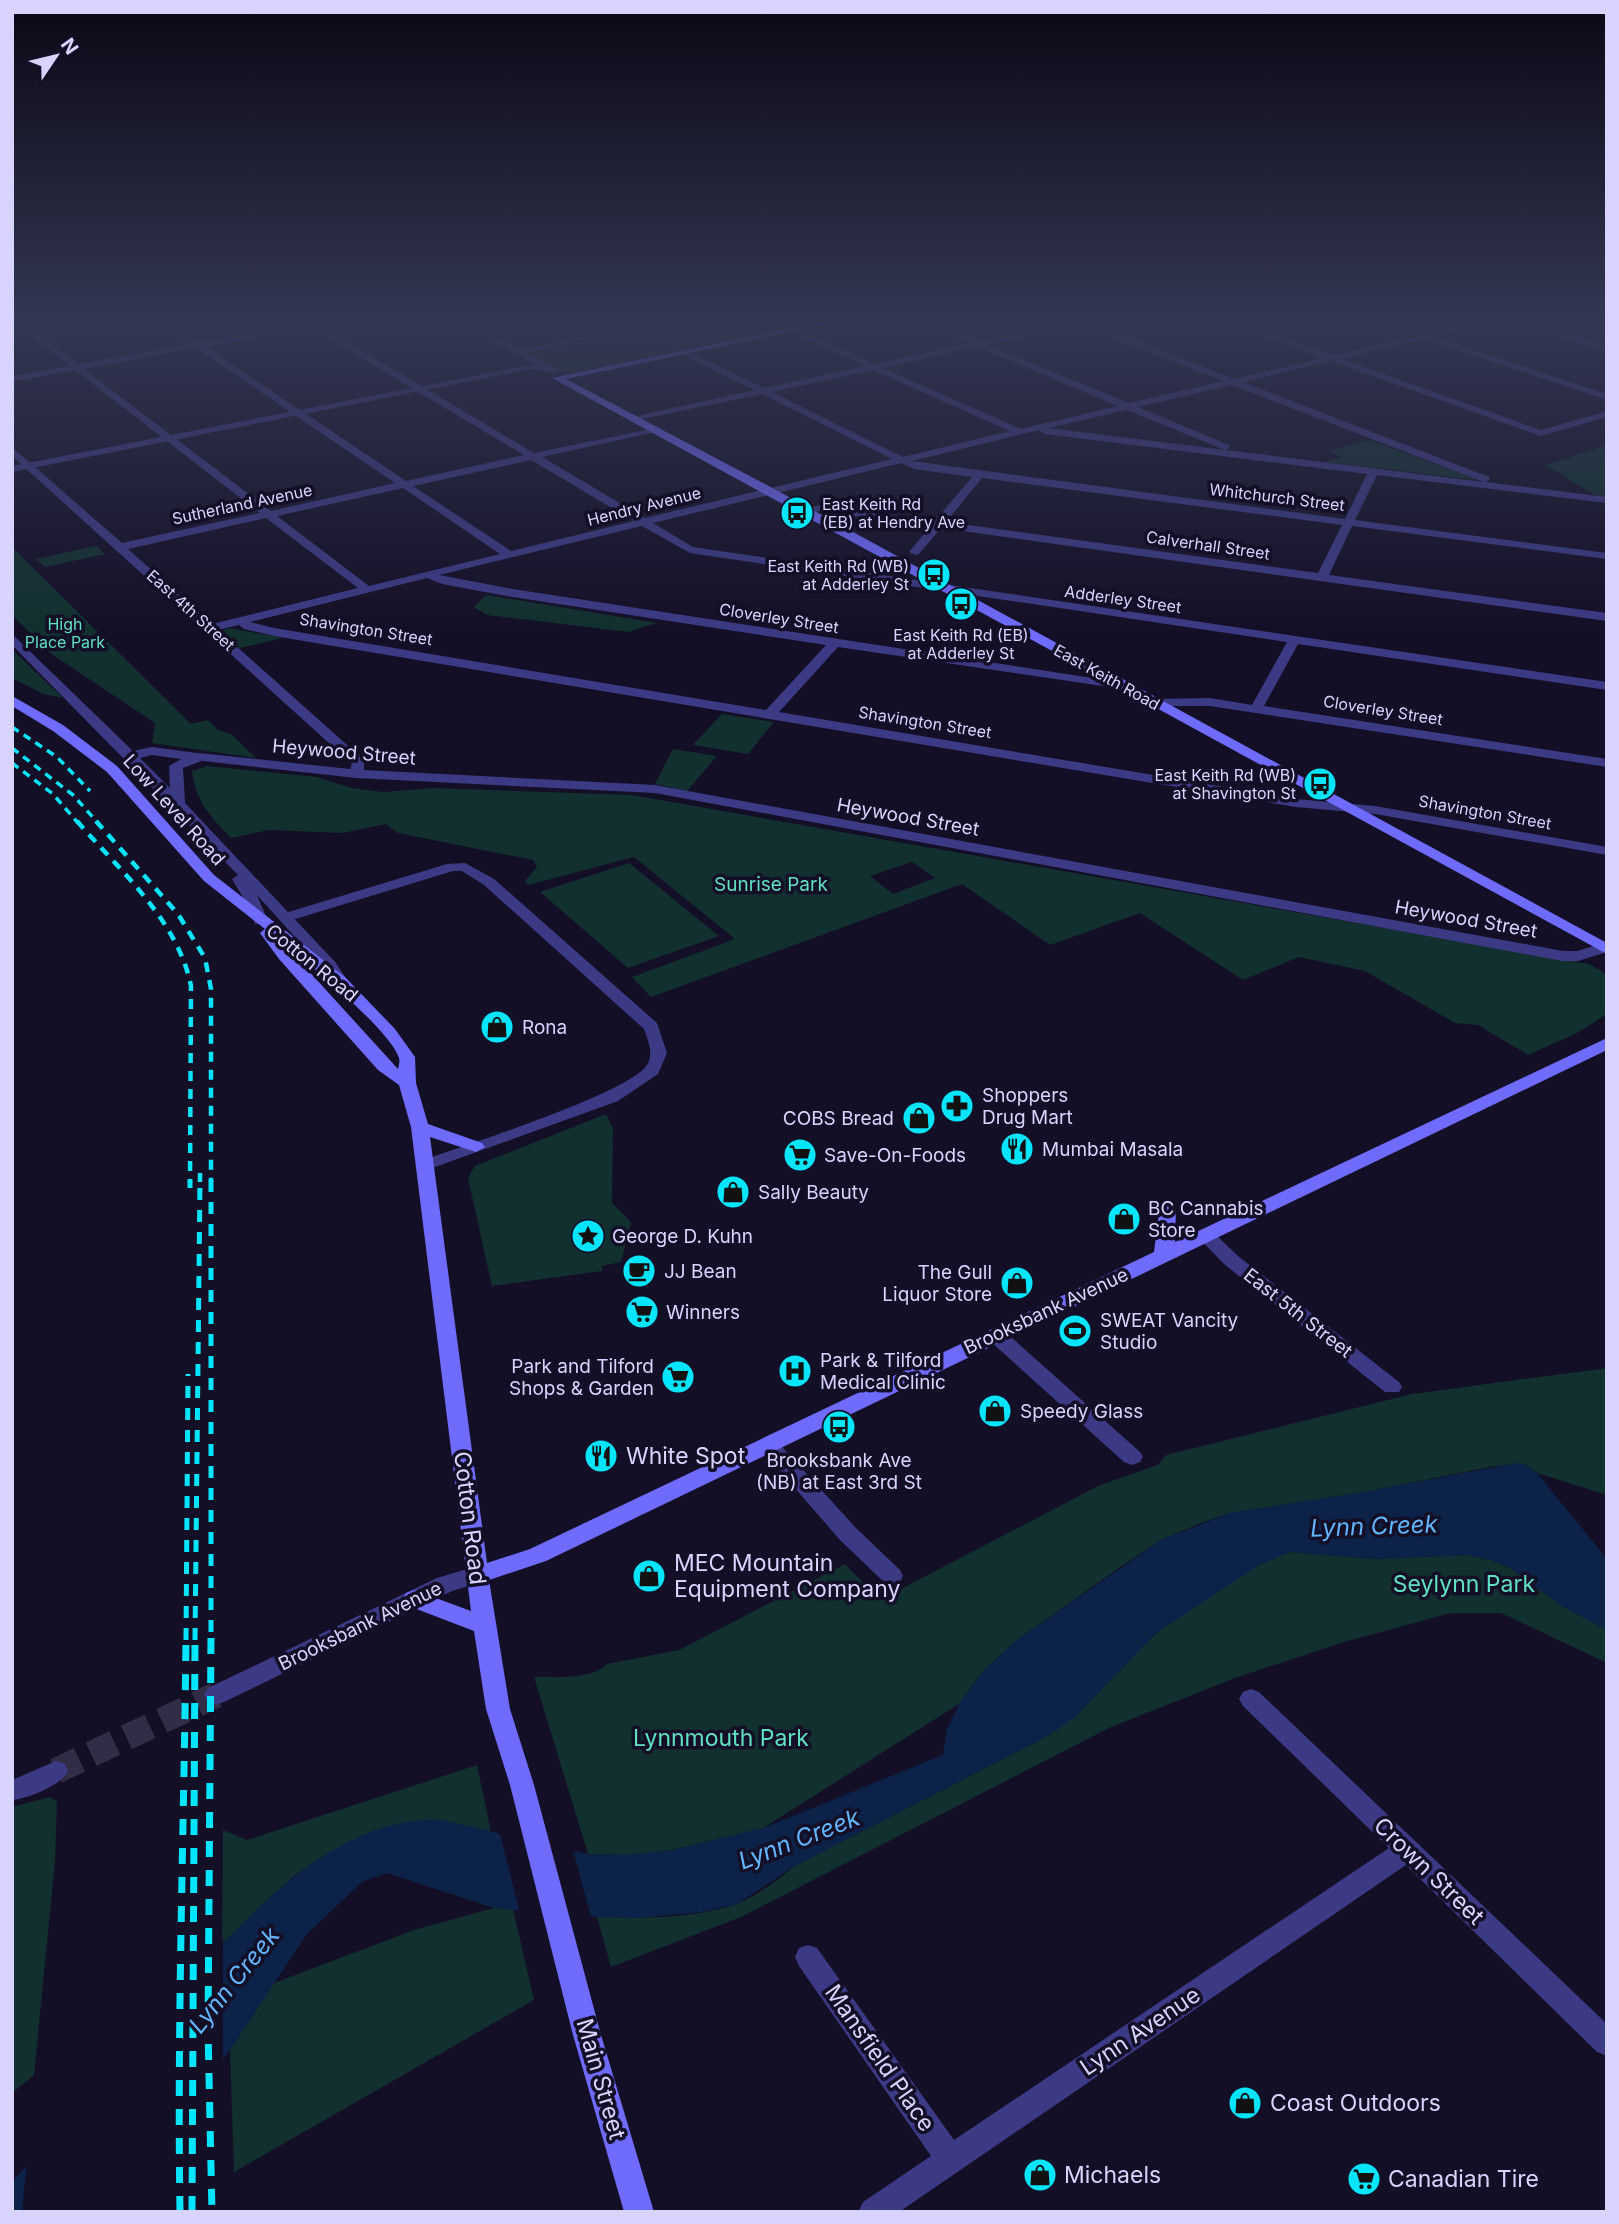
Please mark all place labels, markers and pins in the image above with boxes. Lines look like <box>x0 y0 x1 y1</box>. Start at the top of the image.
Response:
bus stop icon: East Keith Rd (EB) at Hendry Ave <box>778 494 816 532</box>
place label: East Keith Rd (EB) at Hendry Ave <box>822 494 965 532</box>
place label: East Keith Rd (WB) at Adderley St <box>767 556 909 594</box>
bus stop icon: East Keith Rd (WB) at Adderley St <box>915 556 953 594</box>
bus stop icon: East Keith Rd (EB) at Adderley St <box>942 585 980 623</box>
place label: East Keith Rd (EB) at Adderley St <box>893 625 1029 663</box>
place label: East Keith Rd (WB) at Shavington St <box>1154 765 1296 803</box>
bus stop icon: East Keith Rd (WB) at Shavington St <box>1301 765 1339 803</box>
shop icon: Rona <box>478 1008 516 1046</box>
place label: Rona <box>522 1016 567 1039</box>
place label: Shoppers Drug Mart <box>982 1084 1073 1129</box>
pharmacy icon: Shoppers Drug Mart <box>938 1087 976 1125</box>
shop icon: COBS Bread <box>900 1099 938 1137</box>
place label: COBS Bread <box>783 1107 894 1130</box>
restaurant icon: Mumbai Masala <box>998 1130 1036 1168</box>
supermarket icon: Save-On-Foods <box>781 1136 819 1174</box>
place label: Mumbai Masala <box>1042 1138 1183 1161</box>
place label: Save-On-Foods <box>824 1144 966 1167</box>
shop icon: Sally Beauty <box>714 1173 752 1211</box>
place label: Sally Beauty <box>758 1181 869 1204</box>
place label: BC Cannabis Store <box>1148 1197 1264 1242</box>
shop icon: BC Cannabis Store <box>1105 1200 1143 1238</box>
place icon: George D. Kuhn <box>569 1217 607 1255</box>
place label: George D. Kuhn <box>612 1225 753 1248</box>
cafe icon: JJ Bean <box>620 1252 658 1290</box>
place label: JJ Bean <box>664 1260 737 1283</box>
place label: The Gull Liquor Store <box>882 1261 992 1306</box>
shop icon: The Gull Liquor Store <box>998 1264 1036 1302</box>
supermarket icon: Winners <box>623 1293 661 1331</box>
place label: Winners <box>666 1301 740 1324</box>
place label: SWEAT Vancity Studio <box>1100 1309 1239 1354</box>
sports icon: SWEAT Vancity Studio <box>1056 1312 1094 1350</box>
place label: Park & Tilford Medical Clinic <box>820 1349 946 1394</box>
hospital icon: Park & Tilford Medical Clinic <box>776 1352 814 1390</box>
place label: Park and Tilford Shops & Garden <box>509 1355 654 1400</box>
supermarket icon: Park and Tilford Shops & Garden <box>659 1358 697 1396</box>
shop icon: Speedy Glass <box>976 1392 1014 1430</box>
place label: Speedy Glass <box>1020 1400 1143 1423</box>
bus stop icon: Brooksbank Ave (NB) at East 3rd St <box>820 1408 858 1446</box>
restaurant icon: White Spot <box>582 1437 620 1475</box>
place label: White Spot <box>626 1442 746 1470</box>
place label: Brooksbank Ave (NB) at East 3rd St <box>756 1449 922 1494</box>
place label: MEC Mountain Equipment Company <box>674 1549 901 1603</box>
shop icon: MEC Mountain Equipment Company <box>630 1557 668 1595</box>
shop icon: Coast Outdoors <box>1226 2084 1264 2122</box>
place label: Coast Outdoors <box>1270 2089 1441 2117</box>
shop icon: Michaels <box>1021 2156 1059 2194</box>
supermarket icon: Canadian Tire <box>1345 2160 1383 2198</box>
place label: Michaels <box>1064 2161 1161 2189</box>
place label: Canadian Tire <box>1388 2165 1539 2193</box>

